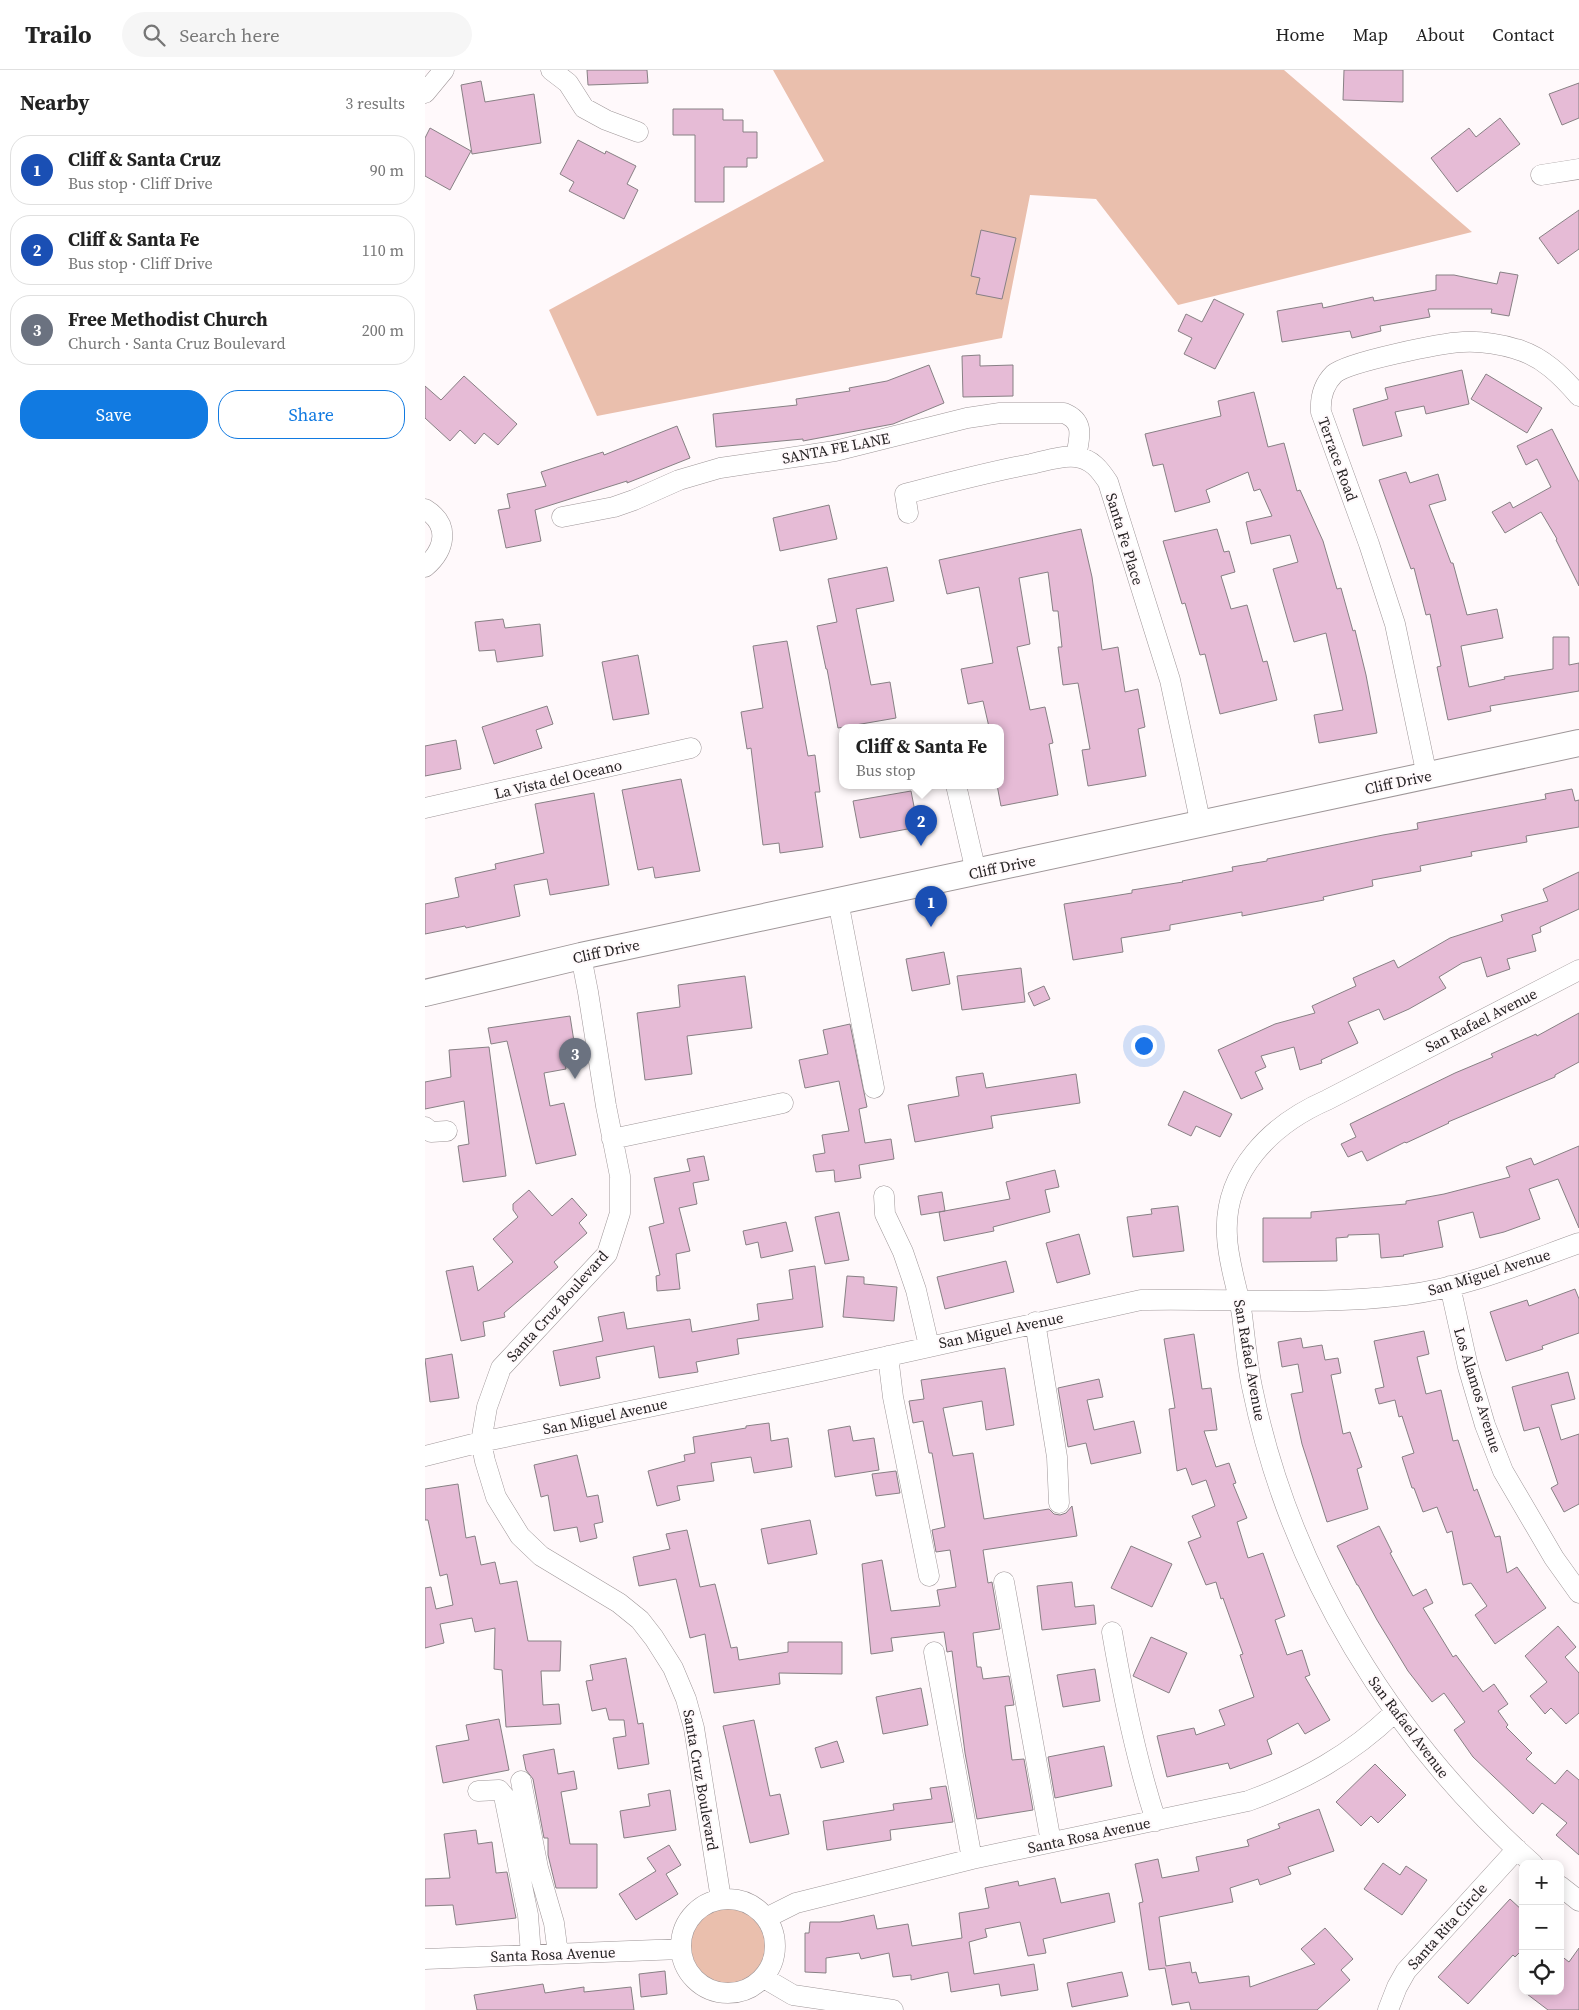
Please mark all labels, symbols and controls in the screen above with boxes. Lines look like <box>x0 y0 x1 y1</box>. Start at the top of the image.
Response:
search box <box>122 12 472 57</box>
text: Trailo <box>25 18 92 51</box>
icon: search <box>140 21 168 49</box>
text: Search here <box>180 22 280 48</box>
text: Home <box>1276 22 1325 47</box>
text: Map <box>1353 22 1388 47</box>
text: About <box>1416 22 1464 47</box>
text: Contact <box>1492 22 1554 47</box>
text: Nearby <box>20 88 90 117</box>
text: 3 results <box>345 92 405 114</box>
text: Cliff & Santa Cruz <box>68 146 221 172</box>
text: 1 <box>33 159 41 181</box>
text: 90 m <box>370 159 404 181</box>
text: Bus stop · Cliff Drive <box>68 172 213 194</box>
text: Cliff & Santa Fe <box>68 226 199 252</box>
text: 2 <box>33 239 41 261</box>
text: 110 m <box>362 239 404 261</box>
text: Bus stop · Cliff Drive <box>68 252 213 274</box>
text: Free Methodist Church <box>68 306 268 332</box>
text: 3 <box>33 319 41 341</box>
text: 200 m <box>362 319 404 341</box>
text: Church · Santa Cruz Boulevard <box>68 332 286 354</box>
button: Save <box>20 390 208 439</box>
button: Share <box>218 390 405 439</box>
street label: Terrace Road <box>1313 414 1363 505</box>
street label: SANTA FE LANE <box>780 427 892 469</box>
street label: Santa Fe Place <box>1101 490 1149 588</box>
popup <box>839 724 1004 789</box>
text: Cliff & Santa Fe <box>856 733 987 759</box>
street label: La Vista del Oceano <box>492 754 624 804</box>
text: Bus stop <box>856 759 916 781</box>
street label: Cliff Drive <box>1363 765 1434 799</box>
pin: 2 <box>905 805 937 846</box>
street label: Cliff Drive <box>967 850 1038 884</box>
pin: 1 <box>915 886 947 927</box>
street label: Cliff Drive <box>571 934 642 968</box>
street label: San Rafael Avenue <box>1421 983 1541 1057</box>
your location <box>1131 1033 1157 1059</box>
pin: 3 <box>559 1038 591 1079</box>
street label: San Miguel Avenue <box>1425 1243 1553 1301</box>
street label: Santa Cruz Boulevard <box>501 1245 613 1366</box>
street label: San Rafael Avenue <box>1229 1298 1271 1423</box>
street label: San Miguel Avenue <box>937 1306 1066 1353</box>
street label: Los Alamos Avenue <box>1449 1325 1507 1456</box>
street label: San Miguel Avenue <box>541 1392 670 1439</box>
street label: San Rafael Avenue <box>1364 1672 1455 1783</box>
street label: Santa Cruz Boulevard <box>678 1708 724 1853</box>
street label: Santa Rosa Avenue <box>1026 1812 1153 1858</box>
map controls <box>1519 1860 1564 1995</box>
button: + <box>1519 1860 1564 1905</box>
street label: Santa Rita Circle <box>1402 1878 1492 1974</box>
button: − <box>1519 1905 1564 1950</box>
street label: Santa Rosa Avenue <box>490 1941 616 1967</box>
button: locate <box>1519 1950 1564 1995</box>

